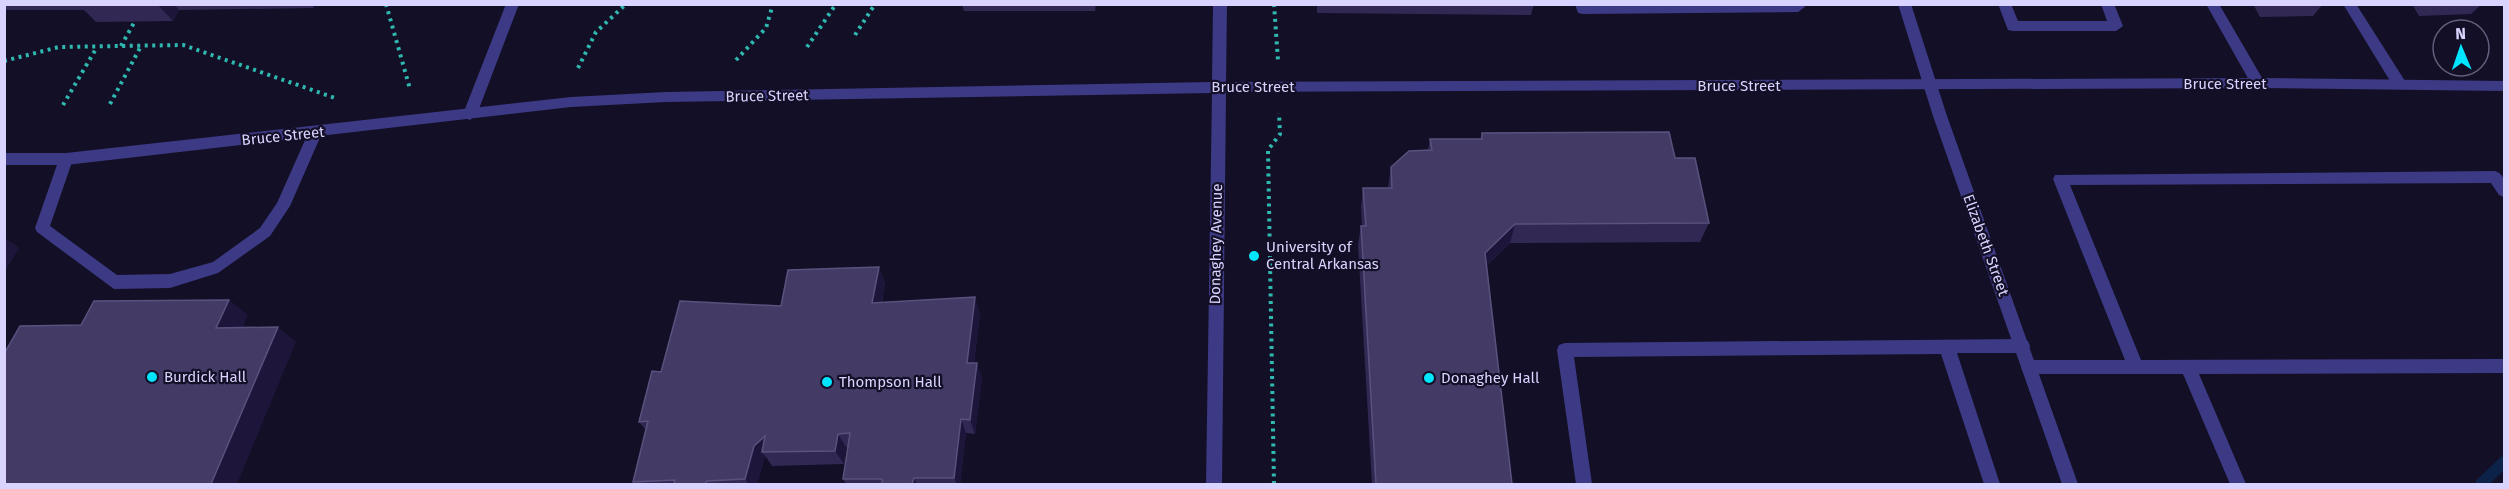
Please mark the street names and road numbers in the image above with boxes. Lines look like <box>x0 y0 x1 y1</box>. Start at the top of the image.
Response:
street label: Bruce Street <box>2183 75 2267 93</box>
street label: Bruce Street <box>1697 77 1781 95</box>
street label: Bruce Street <box>1211 78 1295 96</box>
street label: Bruce Street <box>725 86 809 106</box>
street label: Bruce Street <box>241 123 326 149</box>
street label: Donaghey Avenue <box>1206 183 1226 305</box>
street label: Elizabeth Street <box>1959 192 2013 299</box>

